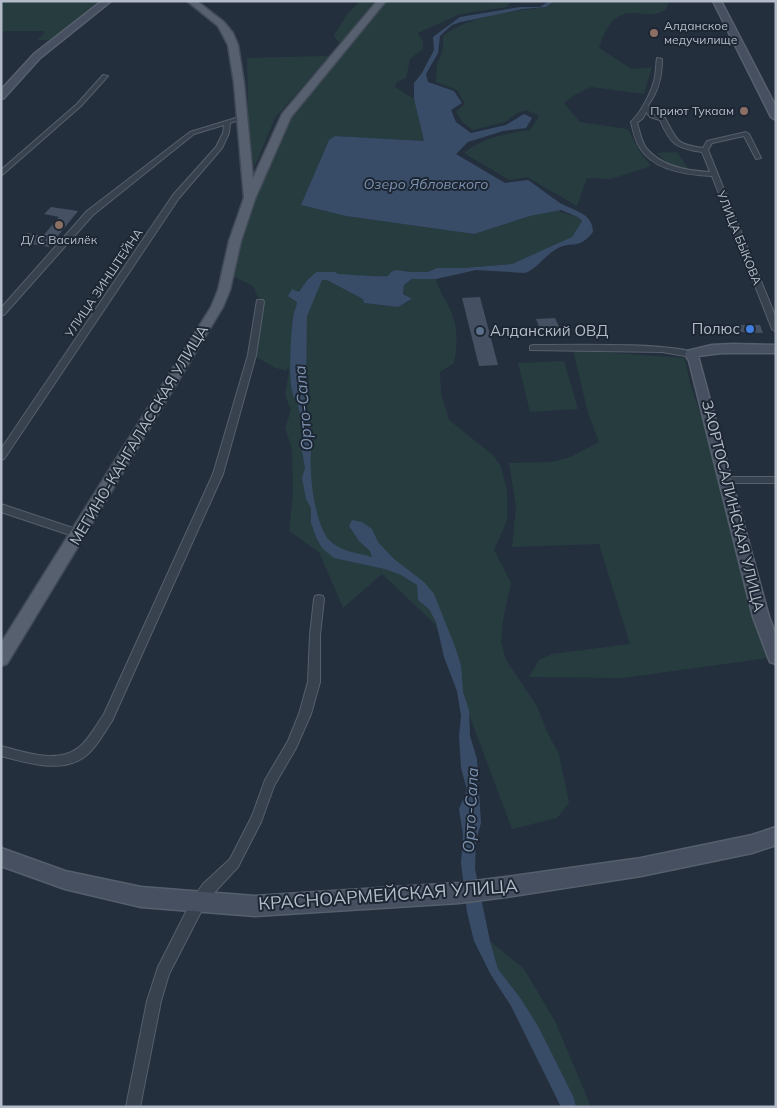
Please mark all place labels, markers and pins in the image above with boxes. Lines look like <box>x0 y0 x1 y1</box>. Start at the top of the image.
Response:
place label: Алданское медучилище <box>664 18 738 47</box>
marker: Алданское медучилище <box>648 27 660 39</box>
place label: Приют Тукаам <box>650 103 734 118</box>
marker: Приют Тукаам <box>738 105 750 117</box>
marker: Д/ С Василёк <box>53 219 65 231</box>
place label: Д/ С Василёк <box>21 232 98 247</box>
place label: Полюс <box>692 319 740 338</box>
place label: Алданский ОВД <box>490 321 608 340</box>
marker: Полюс <box>744 323 756 335</box>
marker: Алданский ОВД <box>474 325 486 337</box>

